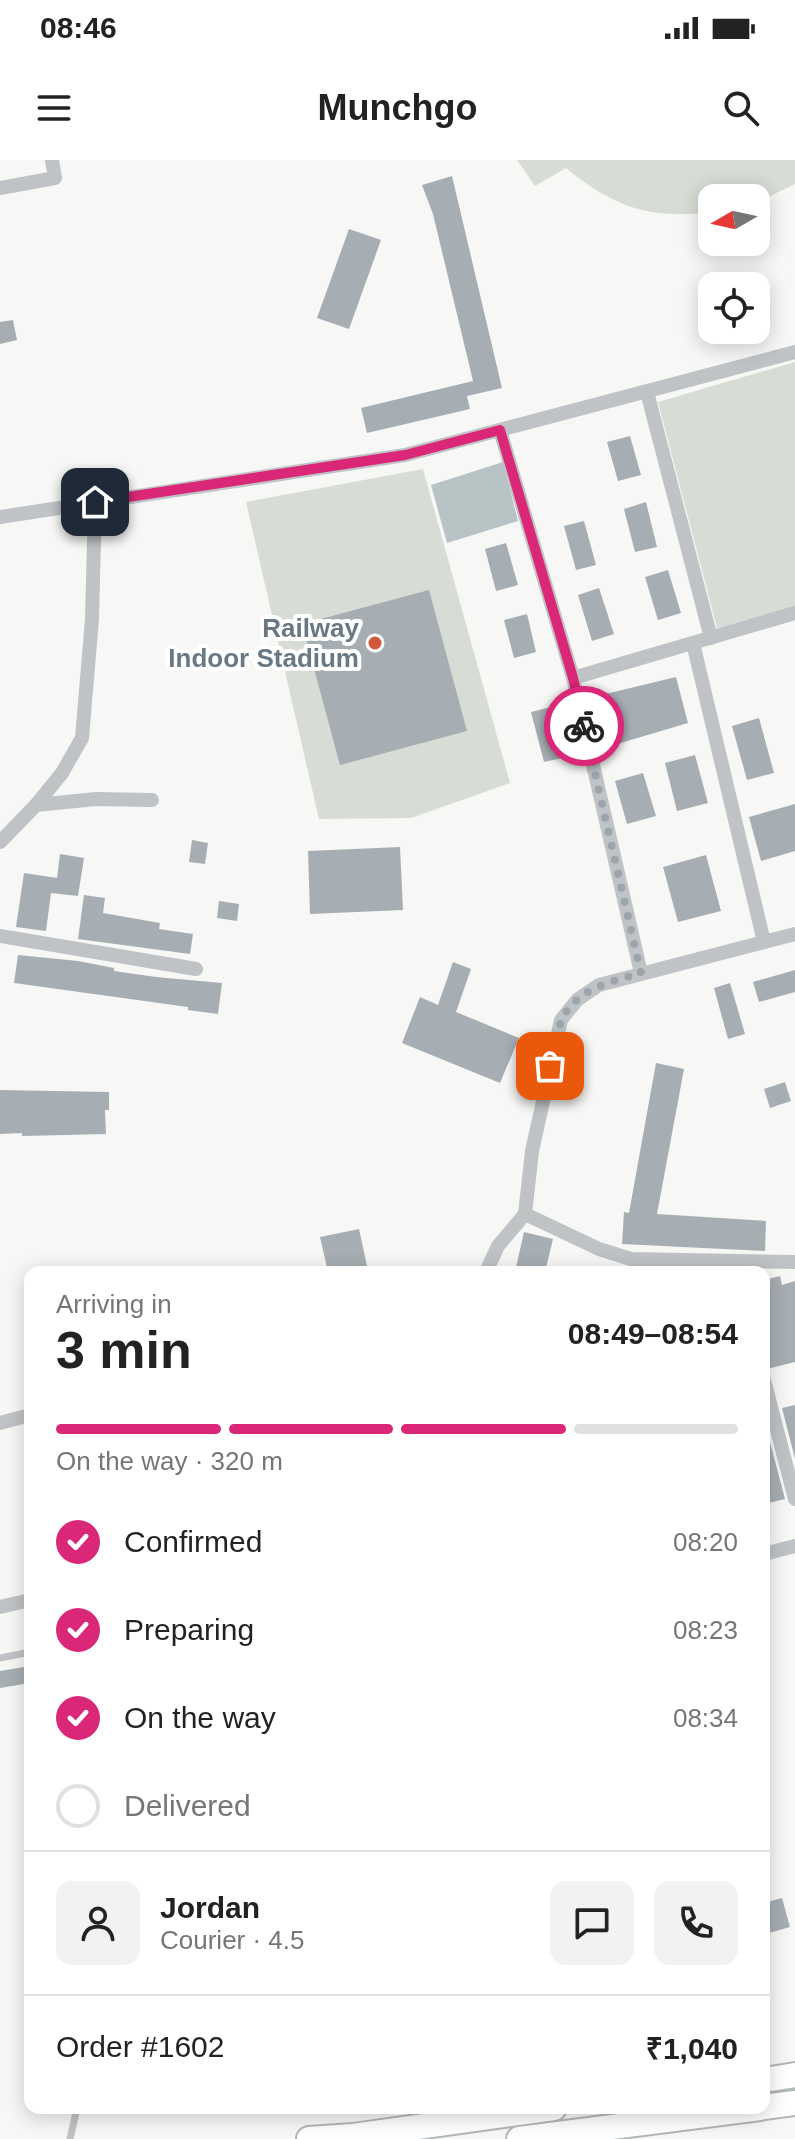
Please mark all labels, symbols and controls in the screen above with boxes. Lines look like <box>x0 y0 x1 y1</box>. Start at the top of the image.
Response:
text: 08:46 <box>40 11 117 44</box>
icon: menu <box>32 86 76 130</box>
icon: search <box>719 86 763 130</box>
text: Munchgo <box>318 87 477 128</box>
north arrow <box>698 184 770 256</box>
map controls <box>698 184 770 344</box>
button: locate <box>698 272 770 344</box>
pin <box>61 468 129 536</box>
icon: home <box>73 480 117 524</box>
place label: Railway Indoor Stadium <box>168 613 360 673</box>
marker: Railway Indoor Stadium <box>366 634 384 652</box>
courier <box>544 686 624 766</box>
icon: bike <box>562 704 606 748</box>
pin <box>516 1032 584 1100</box>
icon: bag <box>528 1044 572 1088</box>
text: Arriving in <box>56 1289 172 1319</box>
text: 08:49–08:54 <box>568 1317 738 1350</box>
text: 3 min <box>56 1321 192 1379</box>
text: On the way · 320 m <box>56 1446 283 1476</box>
icon: check <box>56 1520 100 1564</box>
text: Confirmed <box>124 1525 262 1558</box>
text: 08:20 <box>673 1527 738 1557</box>
icon: check <box>56 1608 100 1652</box>
text: Preparing <box>124 1613 254 1646</box>
text: 08:23 <box>673 1615 738 1645</box>
icon: check <box>56 1696 100 1740</box>
text: On the way <box>124 1701 276 1734</box>
text: 08:34 <box>673 1703 738 1733</box>
text: Delivered <box>124 1789 251 1822</box>
button: person <box>56 1881 140 1965</box>
button: chat <box>550 1881 634 1965</box>
button: phone <box>654 1881 738 1965</box>
text: Jordan <box>160 1891 260 1924</box>
text: Courier · 4.5 <box>160 1925 305 1955</box>
text: Order #1602 <box>56 2030 224 2063</box>
text: ₹1,040 <box>646 2032 738 2065</box>

